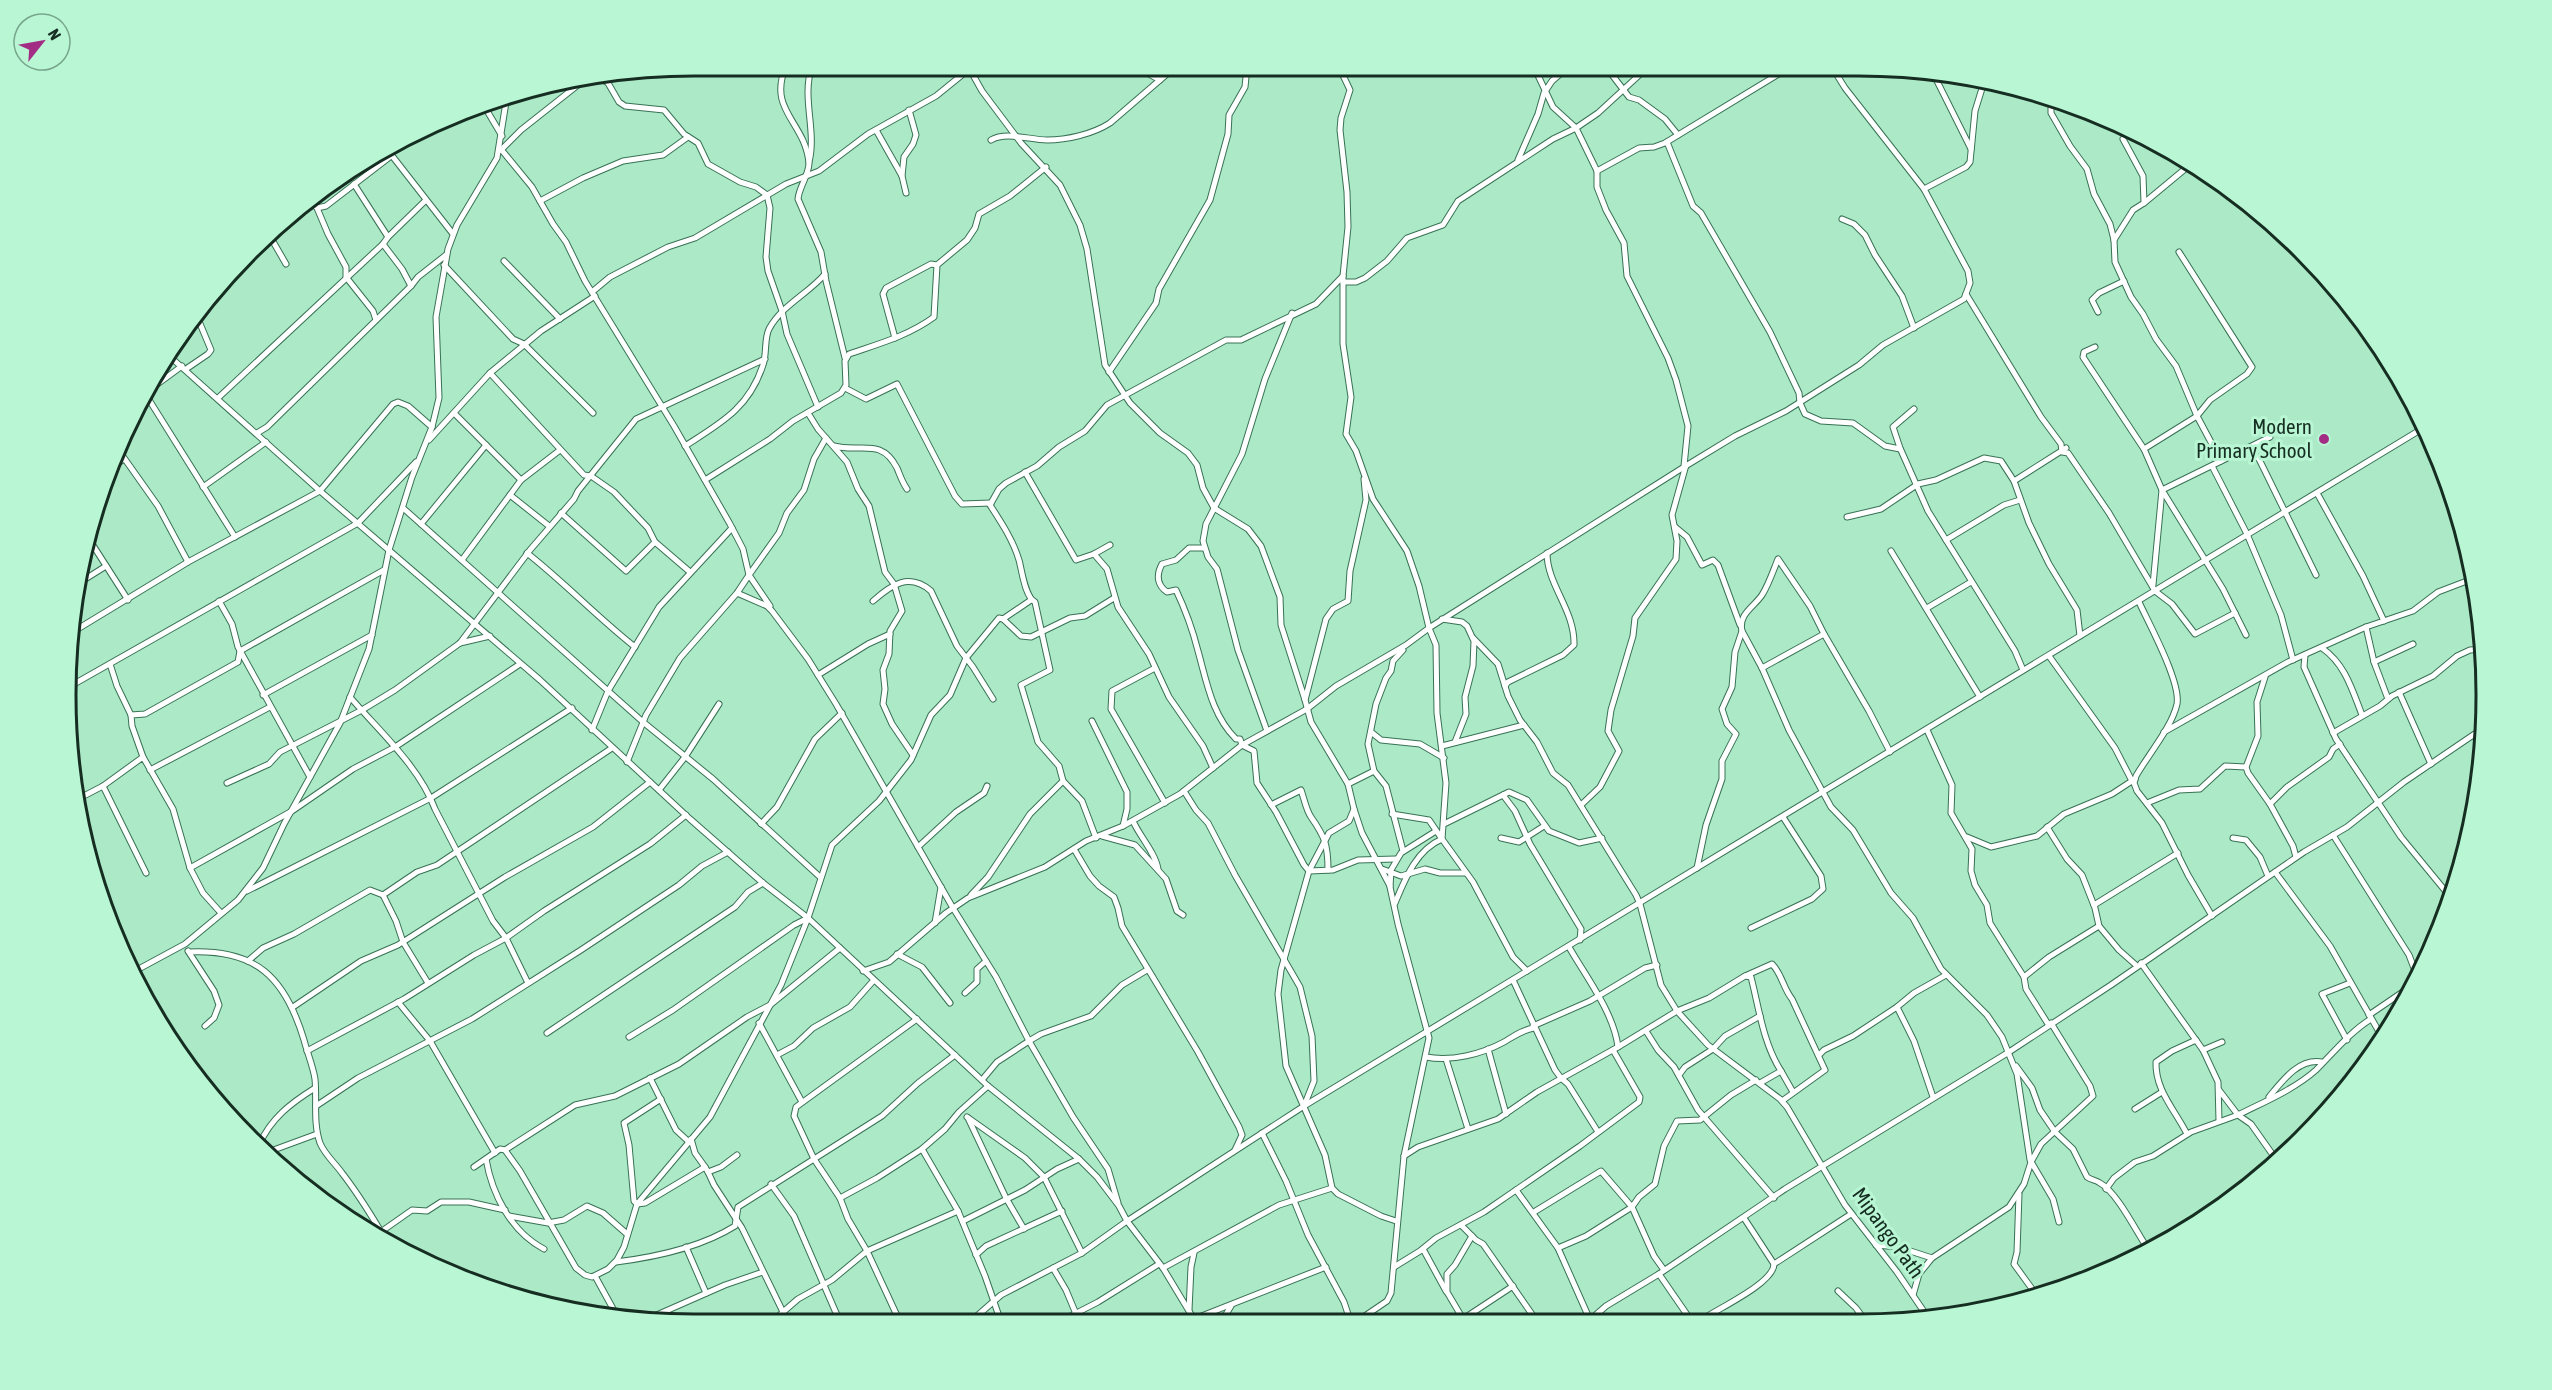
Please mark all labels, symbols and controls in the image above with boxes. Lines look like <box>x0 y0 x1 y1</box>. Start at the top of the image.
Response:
north arrow <box>12 12 72 72</box>
text: N <box>45 26 65 43</box>
place label: Modern Primary School <box>2196 414 2312 462</box>
marker: Modern Primary School <box>2317 432 2331 446</box>
street label: Mipango Path <box>1848 1182 1930 1282</box>

